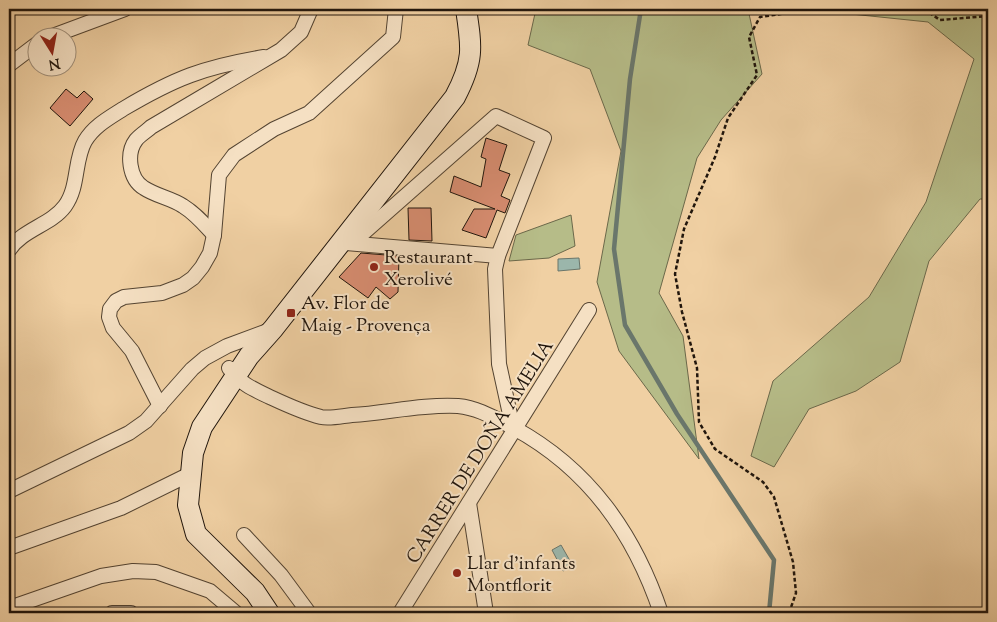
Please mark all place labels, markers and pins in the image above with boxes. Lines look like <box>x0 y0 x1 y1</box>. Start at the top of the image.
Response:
place label: Restaurant Xerolivé <box>384 245 473 294</box>
marker: Restaurant Xerolivé <box>368 261 380 273</box>
place label: Av. Flor de Maig - Provença <box>301 291 431 340</box>
marker: Av. Flor de Maig - Provença <box>285 307 297 319</box>
place label: Llar d'infants Montflorit <box>467 551 575 600</box>
marker: Llar d'infants Montflorit <box>451 567 463 579</box>

